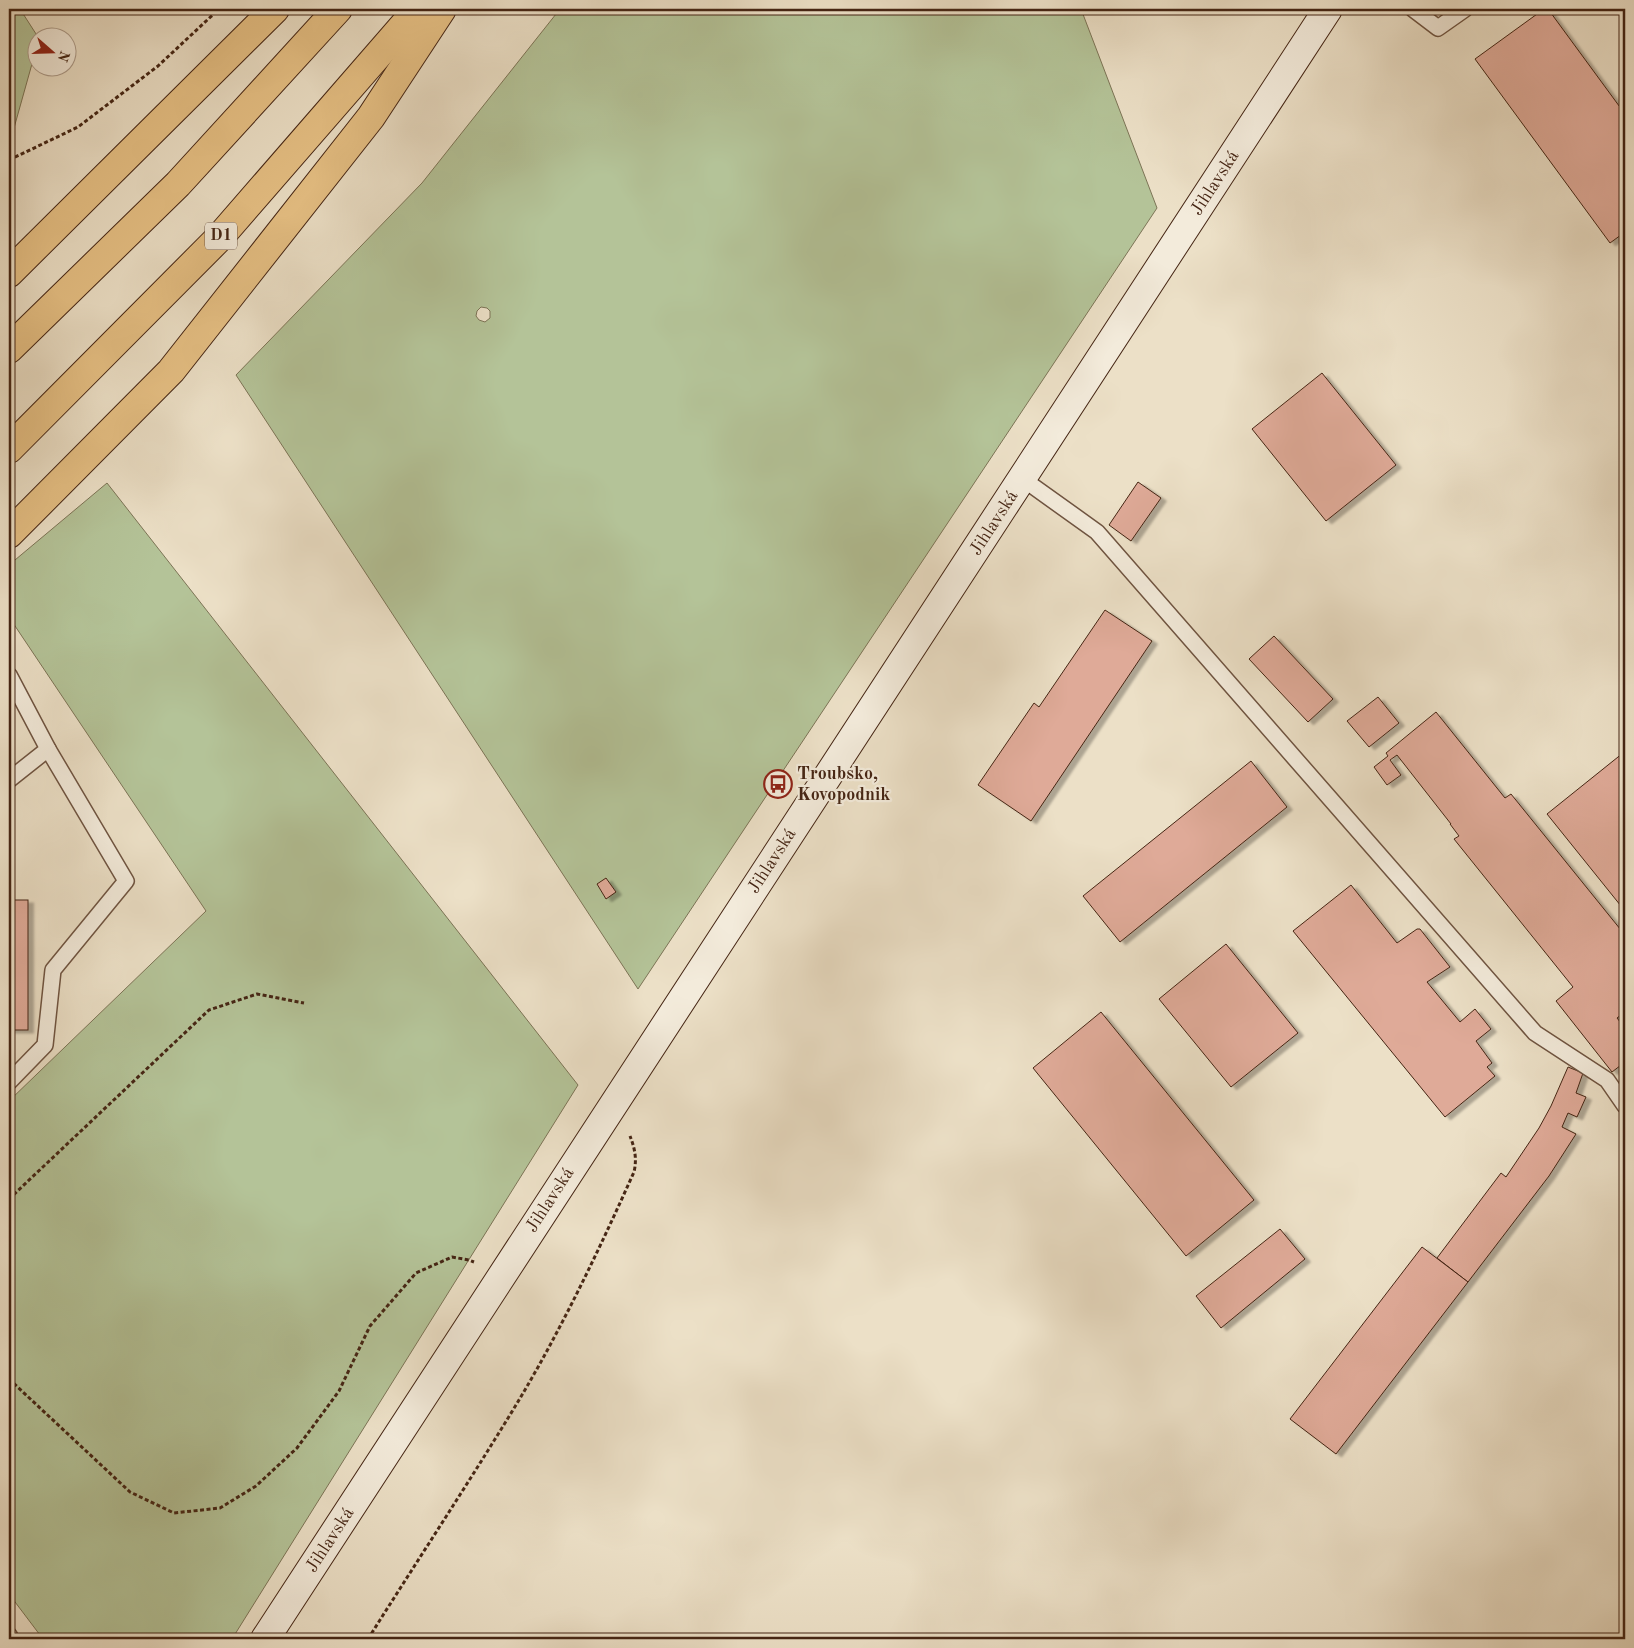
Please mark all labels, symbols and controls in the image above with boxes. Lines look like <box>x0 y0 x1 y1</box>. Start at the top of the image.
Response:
north arrow <box>28 28 78 78</box>
text: N <box>55 49 72 64</box>
street label: Jihlavská <box>1188 147 1243 219</box>
road number: D1 <box>205 222 237 250</box>
street label: Jihlavská <box>967 487 1022 559</box>
place label: Troubsko, Kovopodnik <box>797 765 890 804</box>
bus stop icon: Troubsko, Kovopodnik <box>763 769 793 799</box>
street label: Jihlavská <box>745 825 800 897</box>
street label: Jihlavská <box>523 1164 578 1236</box>
street label: Jihlavská <box>303 1504 358 1576</box>

